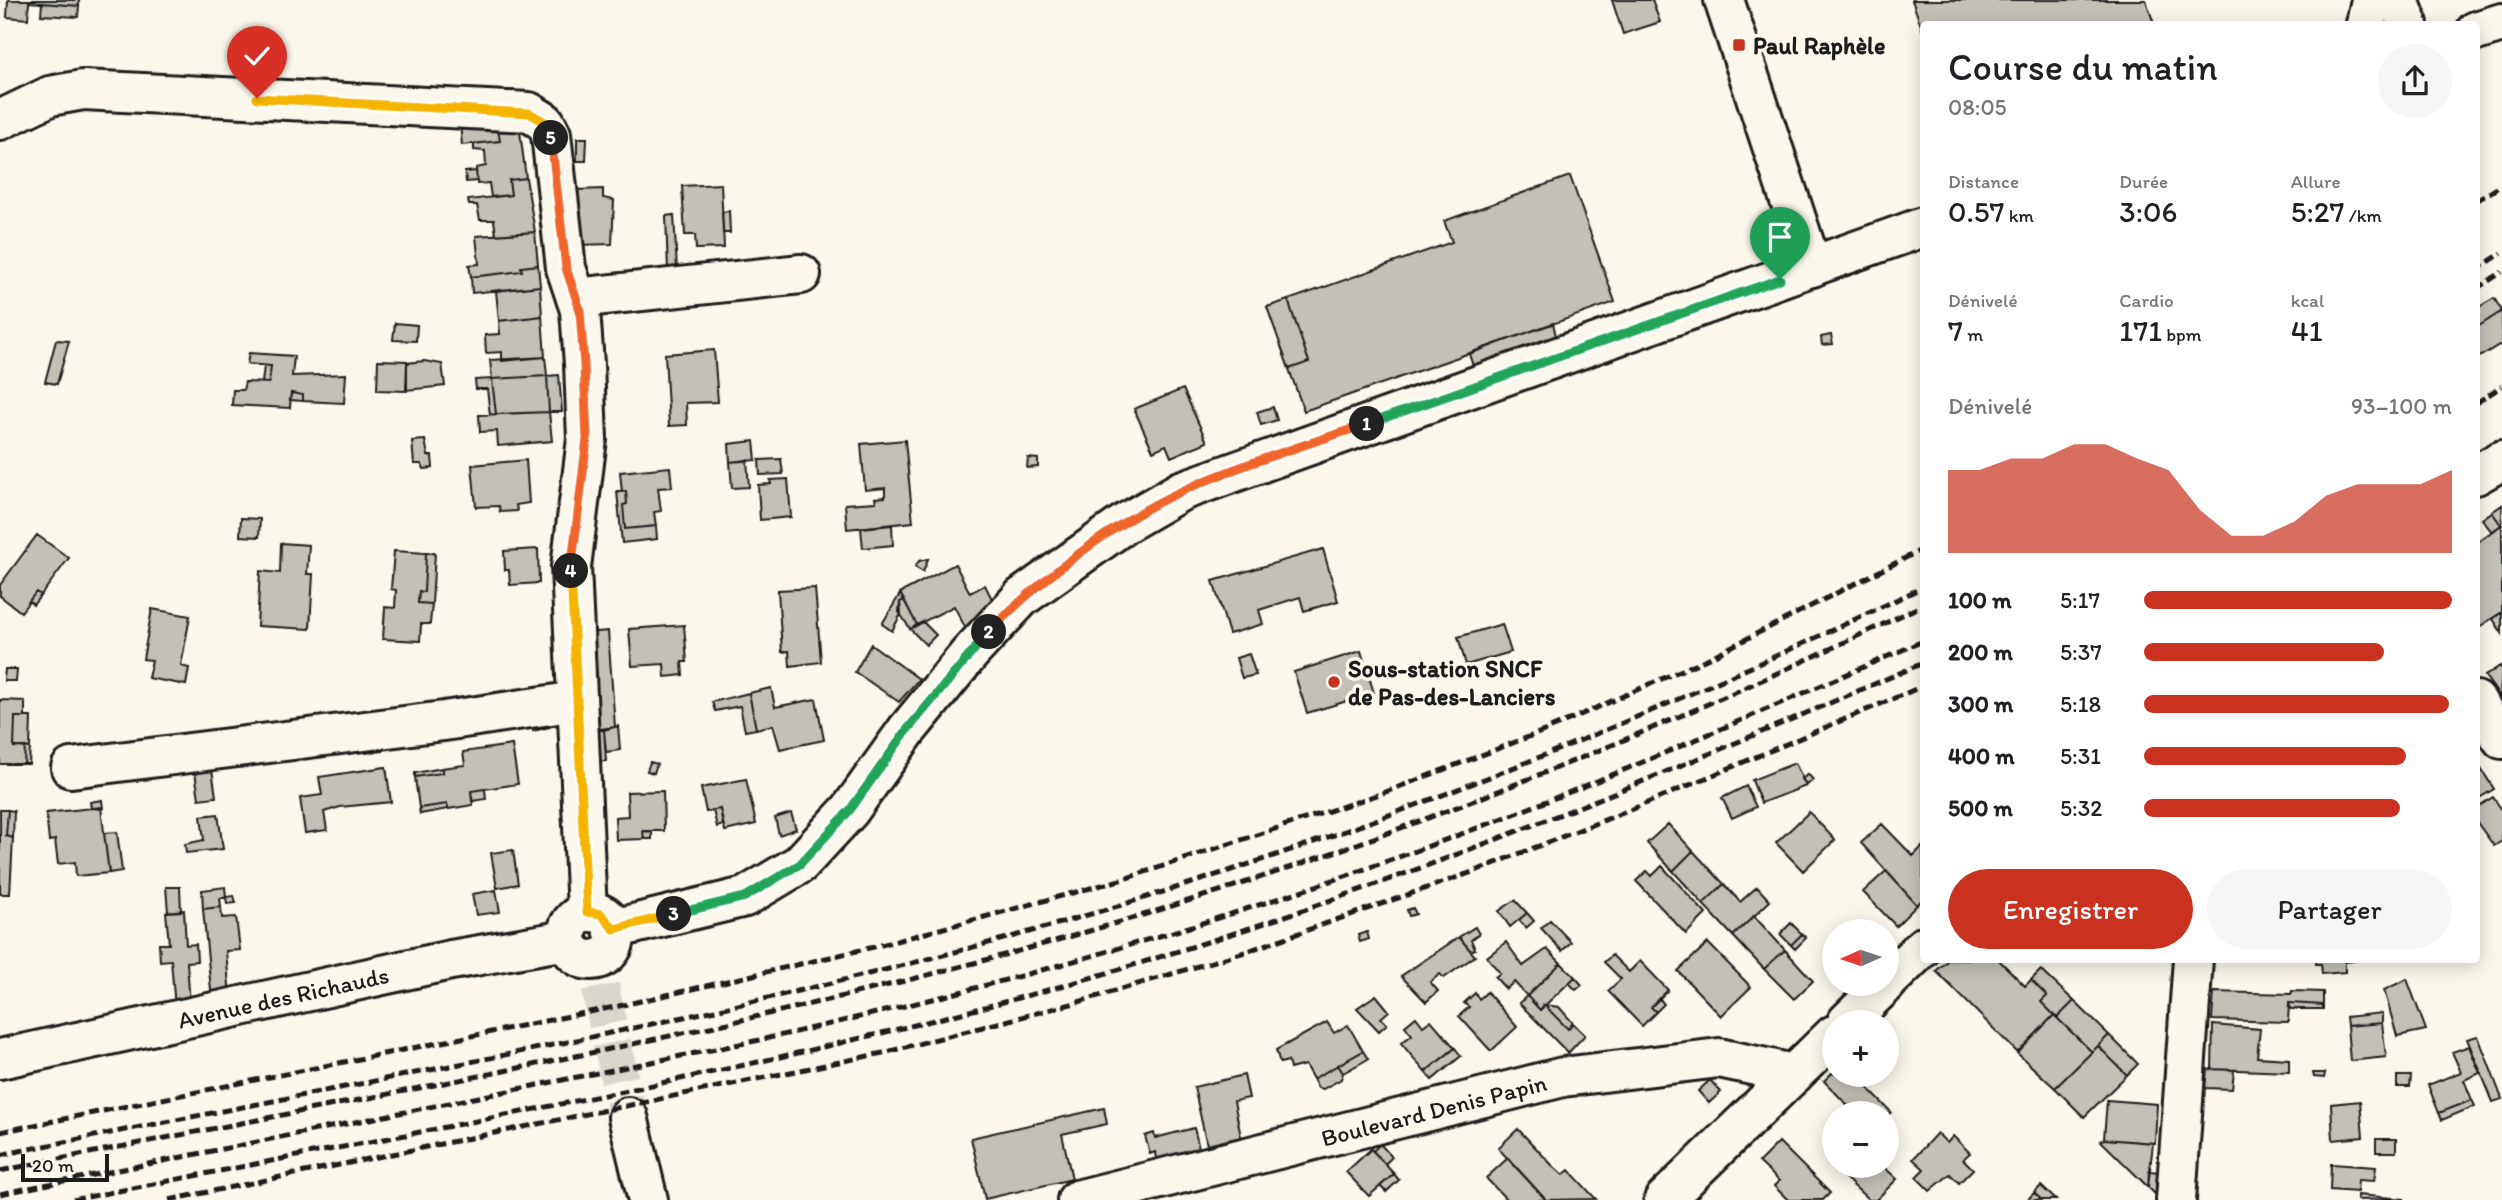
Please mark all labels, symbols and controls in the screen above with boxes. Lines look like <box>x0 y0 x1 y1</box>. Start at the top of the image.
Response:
pin <box>227 26 287 98</box>
place label: Paul Raphèle <box>1753 31 1885 61</box>
icon: check <box>238 37 276 75</box>
marker: Paul Raphèle <box>1731 37 1747 53</box>
text: Course du matin <box>1948 44 2218 90</box>
button: share <box>2378 44 2452 118</box>
text: 08:05 <box>1948 93 2007 121</box>
pin: 5 <box>534 120 568 156</box>
text: 5 <box>546 126 555 149</box>
text: Distance <box>1948 170 2019 193</box>
text: Durée <box>2119 170 2168 193</box>
text: Allure <box>2291 170 2341 193</box>
text: 0.57 <box>1948 193 2005 230</box>
text: 3:06 <box>2119 193 2177 230</box>
text: 5:27 <box>2291 193 2344 230</box>
text: km <box>2005 204 2034 227</box>
text: /km <box>2344 204 2382 227</box>
pin <box>1750 207 1810 279</box>
icon: arrive <box>1761 218 1799 256</box>
text: Dénivelé <box>1948 289 2018 312</box>
text: Cardio <box>2119 289 2174 312</box>
text: kcal <box>2291 289 2324 312</box>
text: 7 <box>1948 312 1963 349</box>
text: 171 <box>2119 312 2162 349</box>
text: 41 <box>2291 312 2323 349</box>
text: m <box>1963 323 1983 346</box>
text: bpm <box>2162 323 2202 346</box>
text: Dénivelé <box>1948 392 2032 420</box>
text: 93–100 m <box>2351 392 2452 420</box>
pin: 1 <box>1350 406 1384 442</box>
text: 1 <box>1362 412 1371 435</box>
pin: 4 <box>554 554 588 588</box>
text: 4 <box>565 559 576 582</box>
text: 100 m <box>1948 586 2012 614</box>
text: 5:17 <box>2060 586 2100 614</box>
pin: 2 <box>972 614 1006 650</box>
text: 2 <box>984 620 994 643</box>
text: 200 m <box>1948 638 2013 666</box>
text: 5:37 <box>2060 638 2102 666</box>
place label: Sous-station SNCF de Pas-des-Lanciers <box>1348 654 1556 711</box>
marker: Sous-station SNCF de Pas-des-Lanciers <box>1326 674 1342 690</box>
text: 300 m <box>1948 690 2013 718</box>
text: 5:18 <box>2060 690 2101 718</box>
text: 400 m <box>1948 742 2015 770</box>
text: 5:31 <box>2060 742 2101 770</box>
text: 500 m <box>1948 794 2013 822</box>
text: 5:32 <box>2060 794 2102 822</box>
button: Enregistrer <box>1948 869 2193 949</box>
button: Partager <box>2207 869 2452 949</box>
pin: 3 <box>656 897 692 932</box>
text: 3 <box>668 902 679 925</box>
north arrow <box>1822 919 1899 996</box>
map controls <box>1822 919 1899 1178</box>
street label: Avenue des Richauds <box>175 960 391 1034</box>
button: + <box>1822 1010 1899 1087</box>
street label: Boulevard Denis Papin <box>1318 1067 1550 1152</box>
button: − <box>1822 1101 1899 1178</box>
scale bar <box>21 1151 108 1183</box>
text: 20 m <box>32 1154 74 1177</box>

